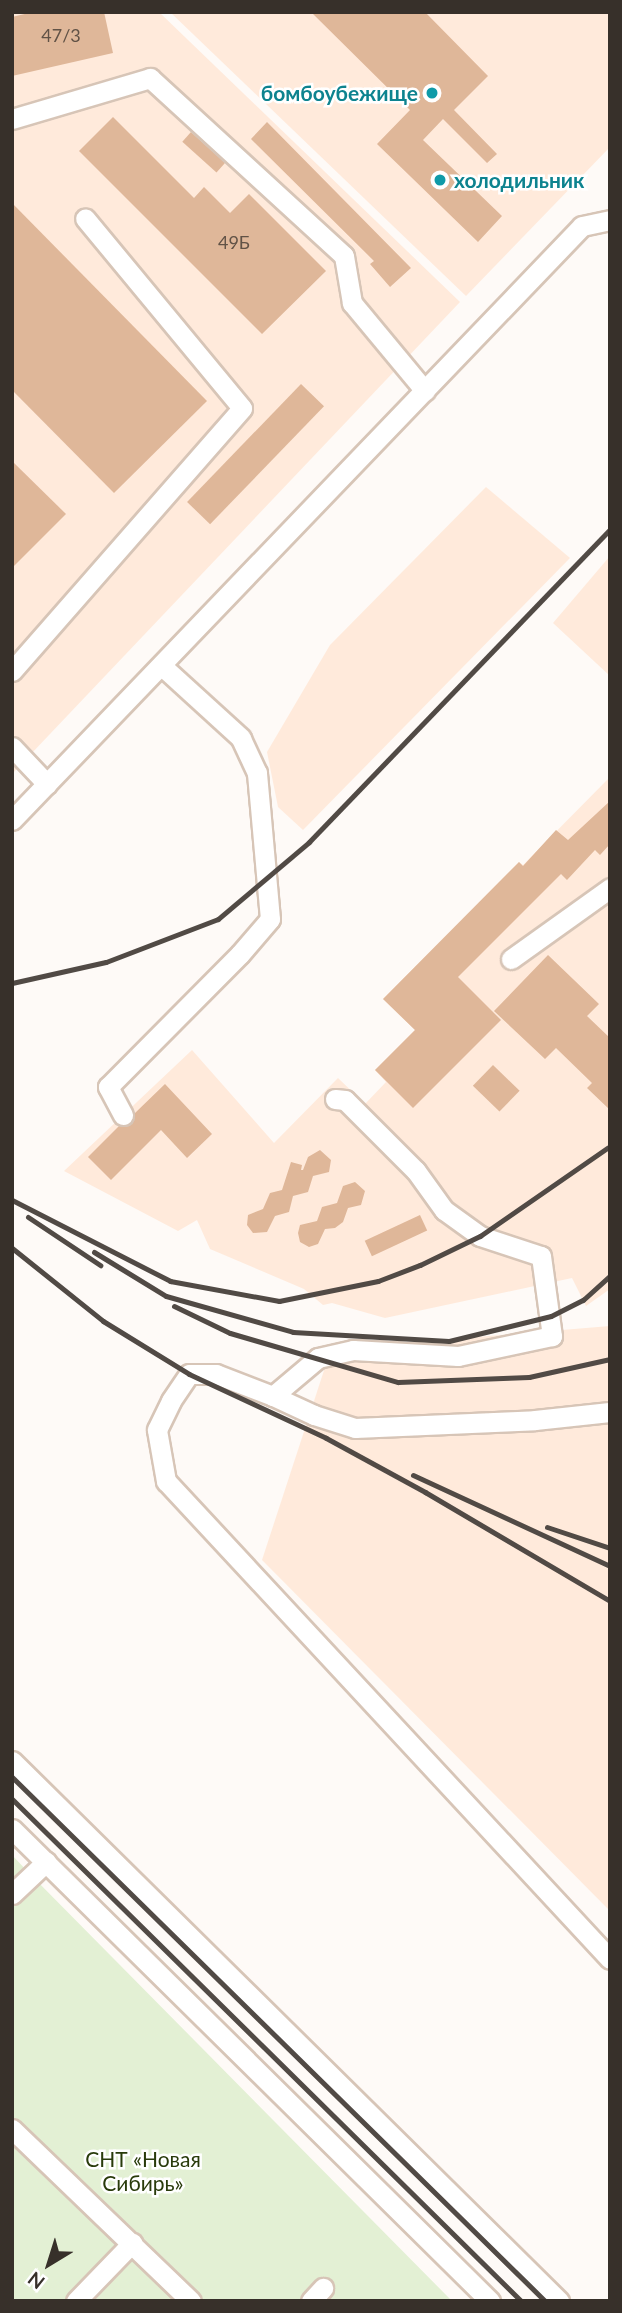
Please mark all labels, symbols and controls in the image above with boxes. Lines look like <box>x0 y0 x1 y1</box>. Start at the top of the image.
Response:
house number: 47/3 <box>41 24 81 46</box>
place label: бомбоубежище <box>261 80 418 106</box>
marker: бомбоубежище <box>424 85 440 101</box>
place label: холодильник <box>454 167 584 193</box>
marker: холодильник <box>432 172 448 188</box>
house number: 49Б <box>218 231 250 253</box>
park label: СНТ «Новая Сибирь» <box>85 2146 201 2196</box>
north arrow <box>14 2229 84 2299</box>
text: N <box>23 2267 49 2295</box>

